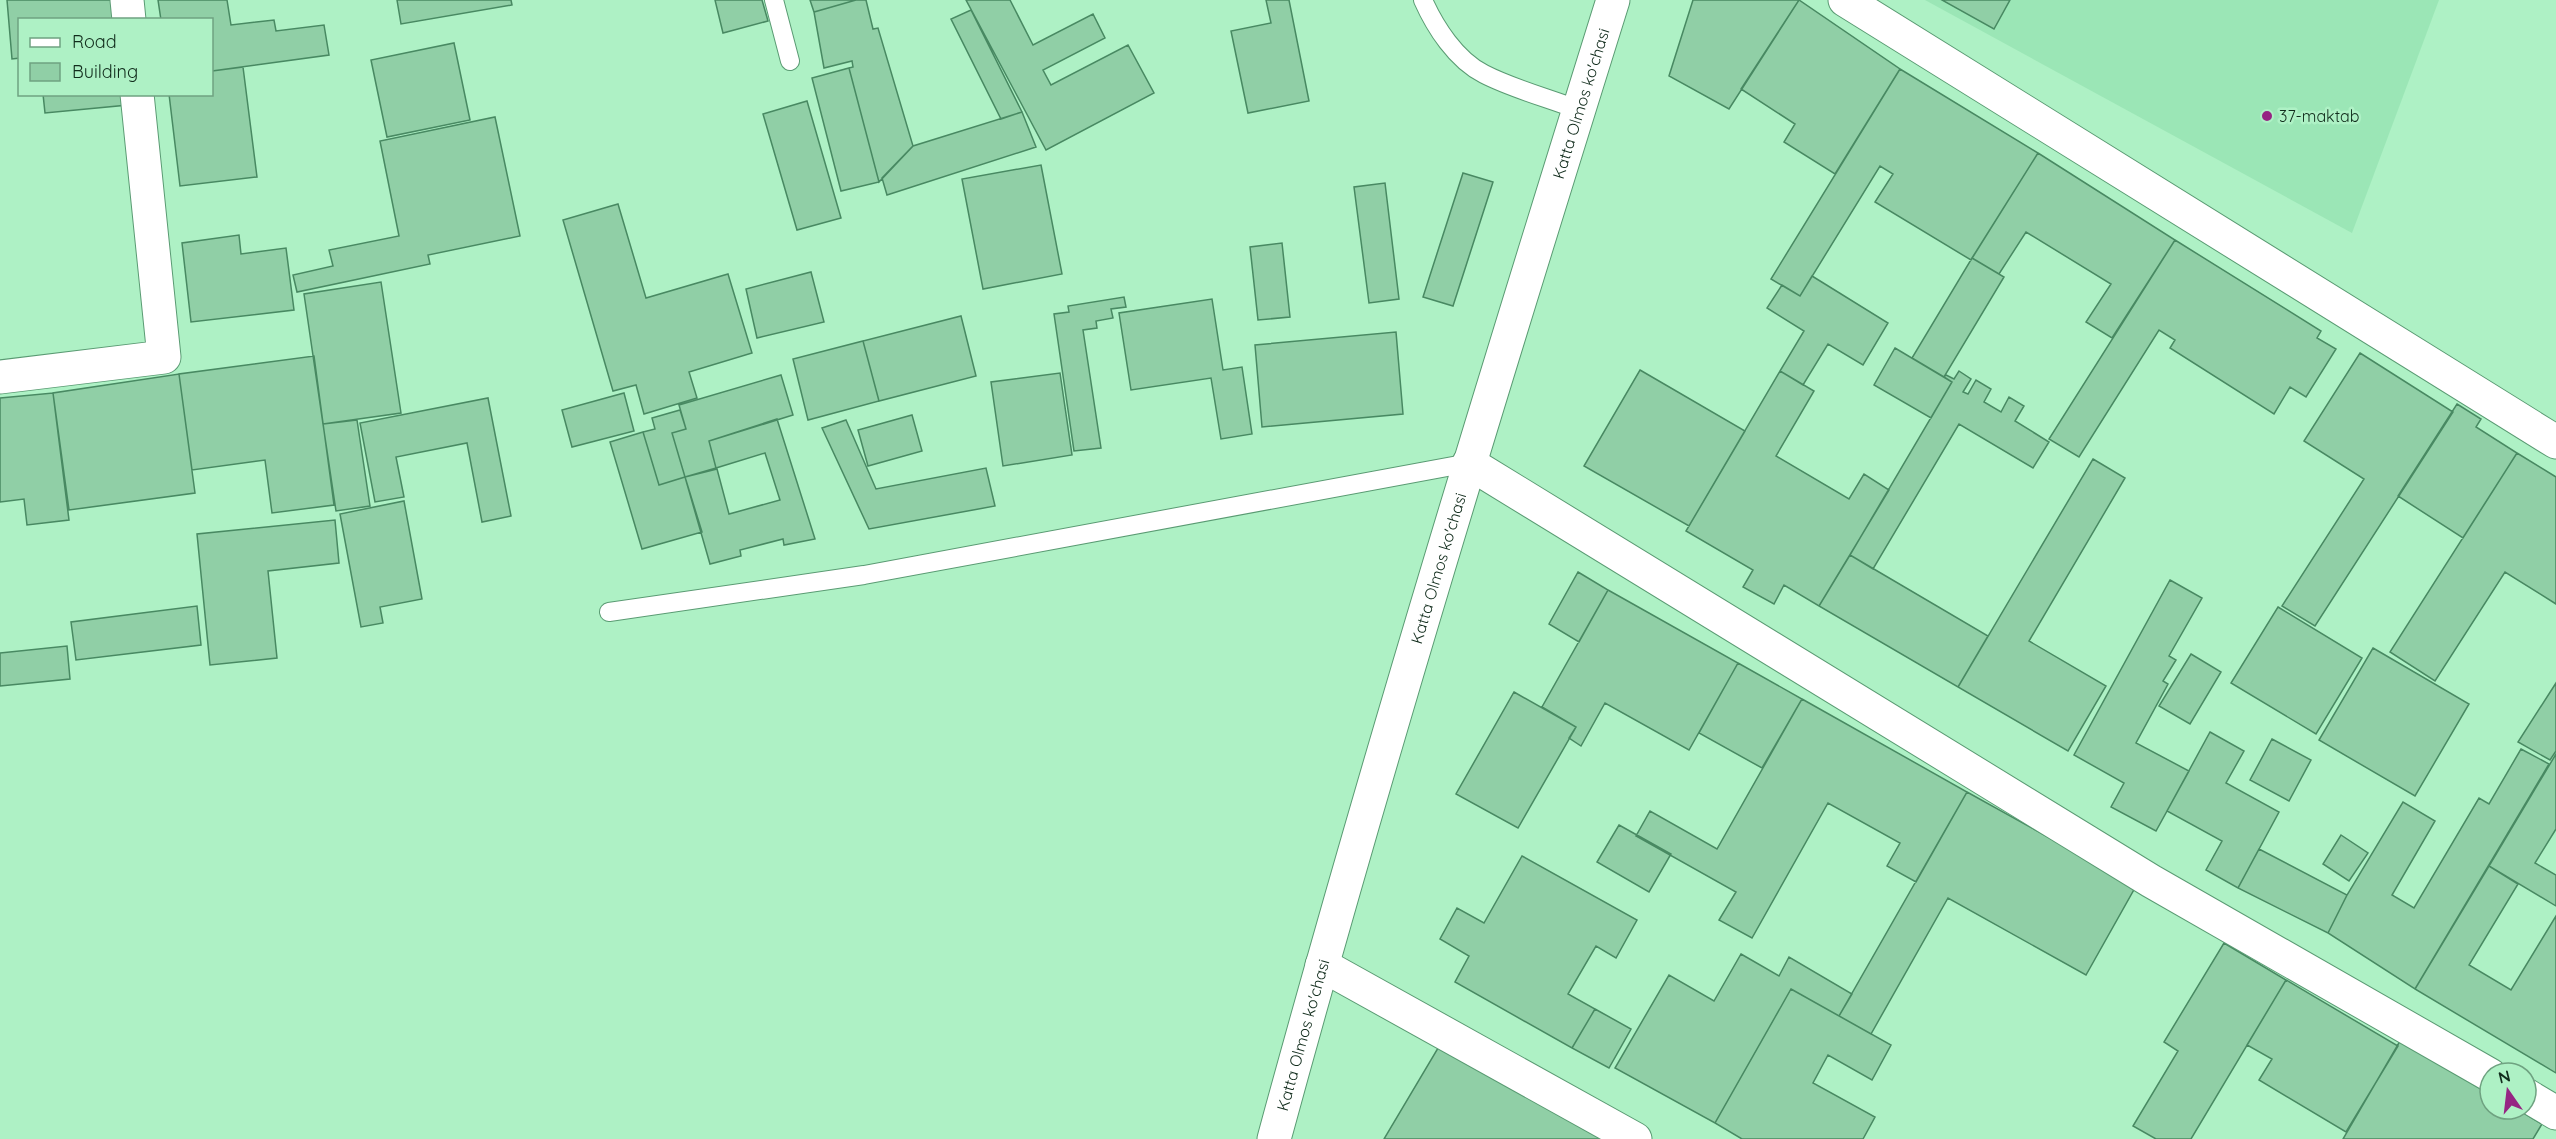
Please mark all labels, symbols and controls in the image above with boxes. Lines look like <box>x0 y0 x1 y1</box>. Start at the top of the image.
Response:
legend <box>18 18 213 96</box>
street label: Katta Olmos ko'chasi <box>1548 26 1614 181</box>
text: Road <box>72 30 117 53</box>
text: Building <box>72 60 138 83</box>
place label: 37-maktab <box>2279 106 2360 126</box>
marker: 37-maktab <box>2260 109 2274 123</box>
street label: Katta Olmos ko'chasi <box>1406 490 1470 646</box>
street label: Katta Olmos ko'chasi <box>1272 957 1333 1113</box>
north arrow <box>2478 1061 2538 1121</box>
text: N <box>2496 1065 2512 1088</box>

